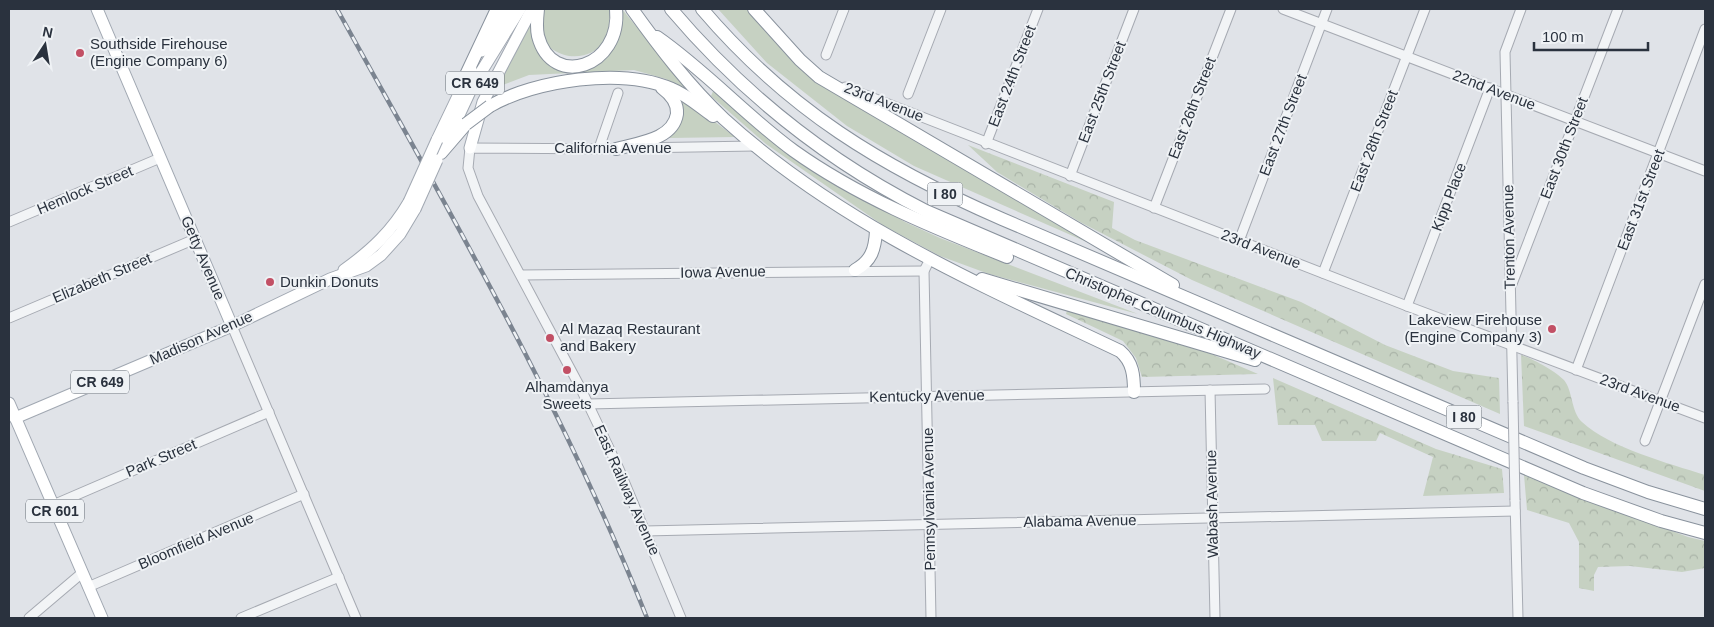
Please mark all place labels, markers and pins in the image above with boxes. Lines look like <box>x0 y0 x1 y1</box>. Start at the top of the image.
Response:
place label: Southside Firehouse (Engine Company 6) <box>90 35 228 69</box>
marker: Southside Firehouse (Engine Company 6) <box>74 47 86 59</box>
place label: Dunkin Donuts <box>280 273 378 290</box>
marker: Dunkin Donuts <box>264 276 276 288</box>
place label: Lakeview Firehouse (Engine Company 3) <box>1404 311 1542 345</box>
place label: Al Mazaq Restaurant and Bakery <box>560 320 701 354</box>
marker: Lakeview Firehouse (Engine Company 3) <box>1546 323 1558 335</box>
marker: Al Mazaq Restaurant and Bakery <box>544 332 556 344</box>
marker: Alhamdanya Sweets <box>561 364 573 376</box>
place label: Alhamdanya Sweets <box>525 378 609 412</box>

